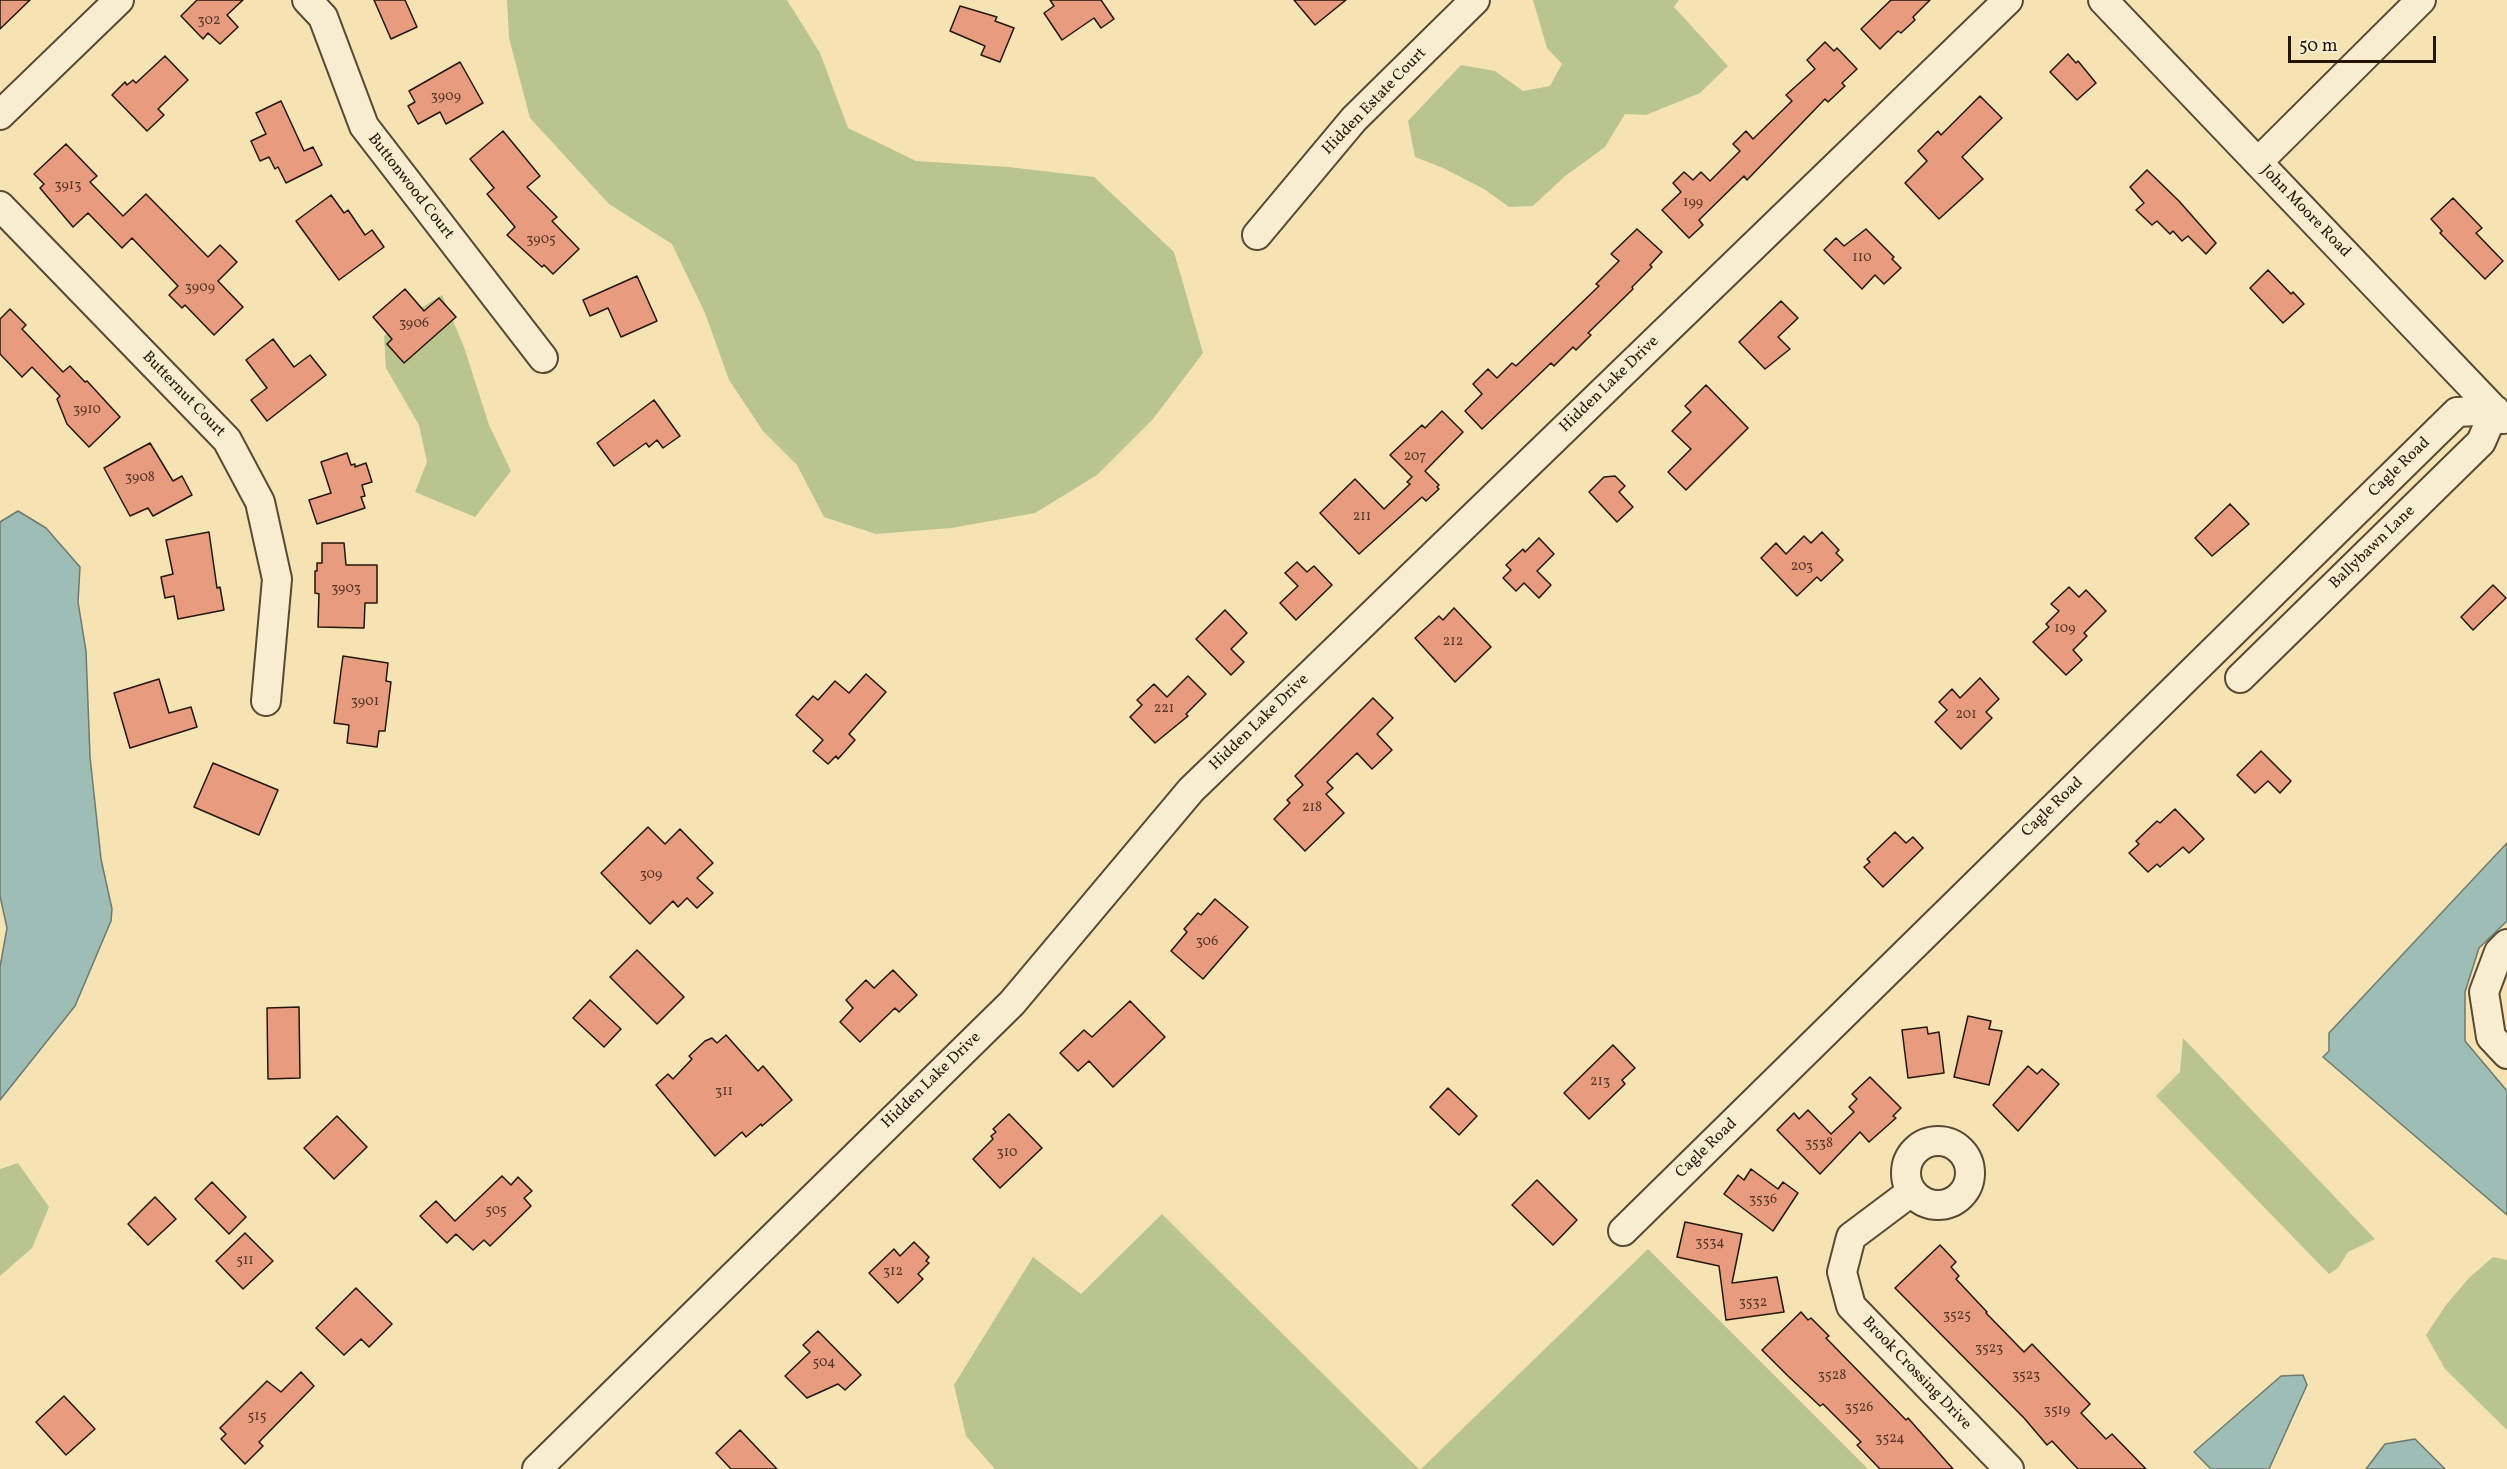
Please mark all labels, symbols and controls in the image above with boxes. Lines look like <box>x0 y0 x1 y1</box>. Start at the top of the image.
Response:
house number: 302 <box>198 13 220 29</box>
scale bar <box>2291 24 2440 62</box>
text: 50 m <box>2299 34 2338 59</box>
street label: Hidden Estate Court <box>1319 44 1431 160</box>
house number: 3909 <box>431 89 461 105</box>
street label: Buttonwood Court <box>363 130 457 244</box>
street label: John Moore Road <box>2256 162 2354 262</box>
house number: 3913 <box>55 178 81 194</box>
house number: 199 <box>1683 195 1703 211</box>
house number: 3905 <box>526 232 556 248</box>
house number: 110 <box>1852 250 1872 266</box>
house number: 3909 <box>185 280 215 296</box>
house number: 3906 <box>399 316 429 332</box>
street label: Hidden Lake Drive <box>1556 333 1664 437</box>
street label: Butternut Court <box>137 348 229 442</box>
house number: 3910 <box>73 402 101 418</box>
street label: Cagle Road <box>2365 434 2435 502</box>
house number: 207 <box>1404 449 1426 465</box>
house number: 3908 <box>125 470 155 486</box>
street label: Ballybawn Lane <box>2326 502 2420 594</box>
house number: 211 <box>1353 509 1371 525</box>
house number: 203 <box>1791 559 1813 575</box>
house number: 3903 <box>331 581 361 597</box>
house number: 109 <box>2054 621 2076 637</box>
house number: 212 <box>1443 634 1463 650</box>
street label: Hidden Lake Drive <box>1206 671 1314 775</box>
house number: 3901 <box>351 694 379 710</box>
house number: 221 <box>1154 701 1174 717</box>
house number: 201 <box>1955 707 1977 723</box>
street label: Cagle Road <box>2018 774 2088 842</box>
house number: 218 <box>1302 800 1322 816</box>
house number: 309 <box>640 867 662 883</box>
house number: 306 <box>1196 934 1218 950</box>
street label: Hidden Lake Drive <box>878 1029 986 1133</box>
house number: 213 <box>1590 1074 1610 1090</box>
house number: 311 <box>715 1084 733 1100</box>
street label: Cagle Road <box>1672 1115 1742 1183</box>
house number: 3538 <box>1805 1136 1833 1152</box>
house number: 310 <box>996 1145 1018 1161</box>
house number: 3536 <box>1749 1192 1777 1208</box>
house number: 505 <box>485 1203 507 1219</box>
house number: 3534 <box>1695 1235 1725 1251</box>
house number: 511 <box>236 1253 254 1269</box>
house number: 312 <box>883 1264 903 1280</box>
house number: 3532 <box>1739 1295 1767 1311</box>
house number: 3525 <box>1943 1308 1971 1324</box>
street label: Brook Crossing Drive <box>1857 1314 1975 1434</box>
house number: 3523 <box>1975 1341 2003 1357</box>
house number: 504 <box>813 1355 835 1371</box>
house number: 3528 <box>1818 1368 1846 1384</box>
house number: 3523 <box>2012 1368 2040 1384</box>
house number: 3526 <box>1845 1400 1873 1416</box>
house number: 3519 <box>2044 1403 2070 1419</box>
house number: 515 <box>248 1409 266 1425</box>
house number: 3524 <box>1875 1431 1905 1447</box>

